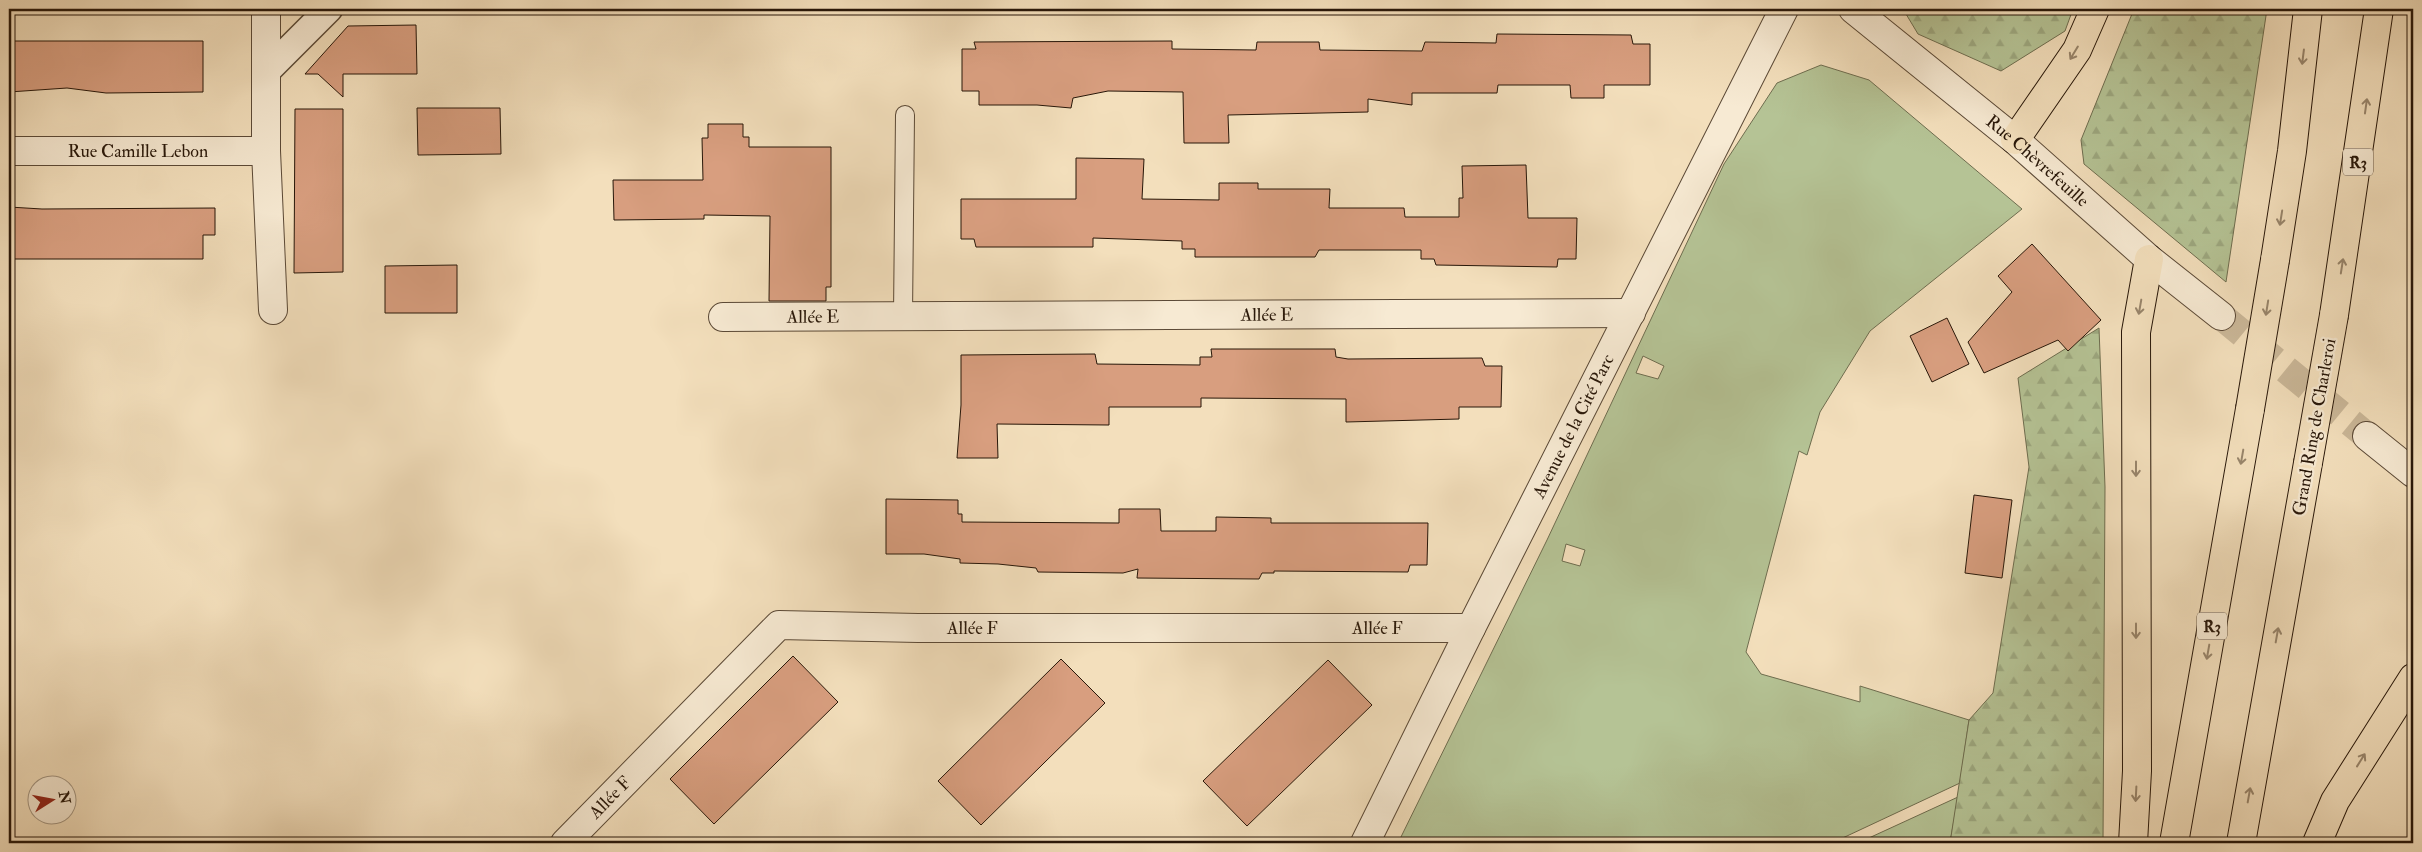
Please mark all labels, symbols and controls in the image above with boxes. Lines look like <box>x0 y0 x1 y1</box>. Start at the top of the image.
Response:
one-way arrow <box>2069 45 2079 59</box>
one-way arrow <box>2298 49 2308 65</box>
one-way arrow <box>2361 98 2371 114</box>
street label: Rue Chèvrefeuille <box>1981 110 2094 213</box>
street label: Rue Camille Lebon <box>68 140 208 163</box>
road number: R3 <box>2343 148 2373 176</box>
one-way arrow <box>2276 210 2286 226</box>
one-way arrow <box>2337 259 2347 275</box>
one-way arrow <box>2135 298 2145 314</box>
one-way arrow <box>2262 300 2272 316</box>
street label: Allée E <box>1240 303 1293 327</box>
street label: Allée E <box>786 305 839 329</box>
street label: Grand Ring de Charleroi <box>2288 336 2341 518</box>
street label: Avenue de la Cité Parc <box>1527 350 1620 503</box>
one-way arrow <box>2236 449 2246 465</box>
one-way arrow <box>2131 460 2141 476</box>
road number: R3 <box>2197 612 2227 640</box>
street label: Allée F <box>946 617 998 640</box>
street label: Allée F <box>1351 617 1403 640</box>
one-way arrow <box>2131 622 2141 639</box>
one-way arrow <box>2273 628 2283 644</box>
one-way arrow <box>2202 643 2212 659</box>
one-way arrow <box>2356 754 2366 768</box>
street label: Allée F <box>583 772 636 825</box>
north arrow <box>28 774 78 824</box>
one-way arrow <box>2131 785 2140 801</box>
one-way arrow <box>2245 788 2255 804</box>
text: N <box>55 789 74 806</box>

